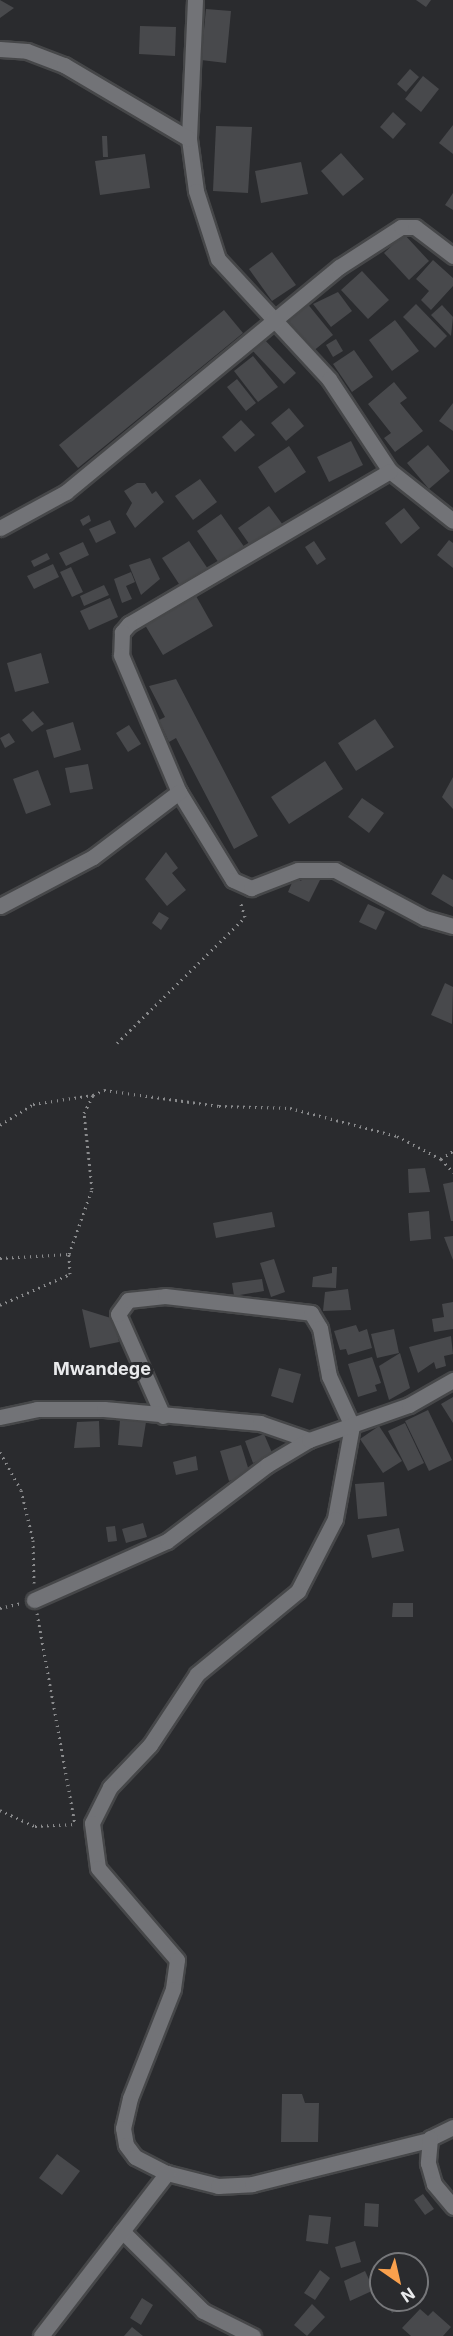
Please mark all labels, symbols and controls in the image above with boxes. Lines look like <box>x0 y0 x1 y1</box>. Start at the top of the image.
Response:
district label: Mwandege <box>53 1358 151 1380</box>
north arrow <box>369 2252 429 2312</box>
text: N <box>397 2284 419 2307</box>

